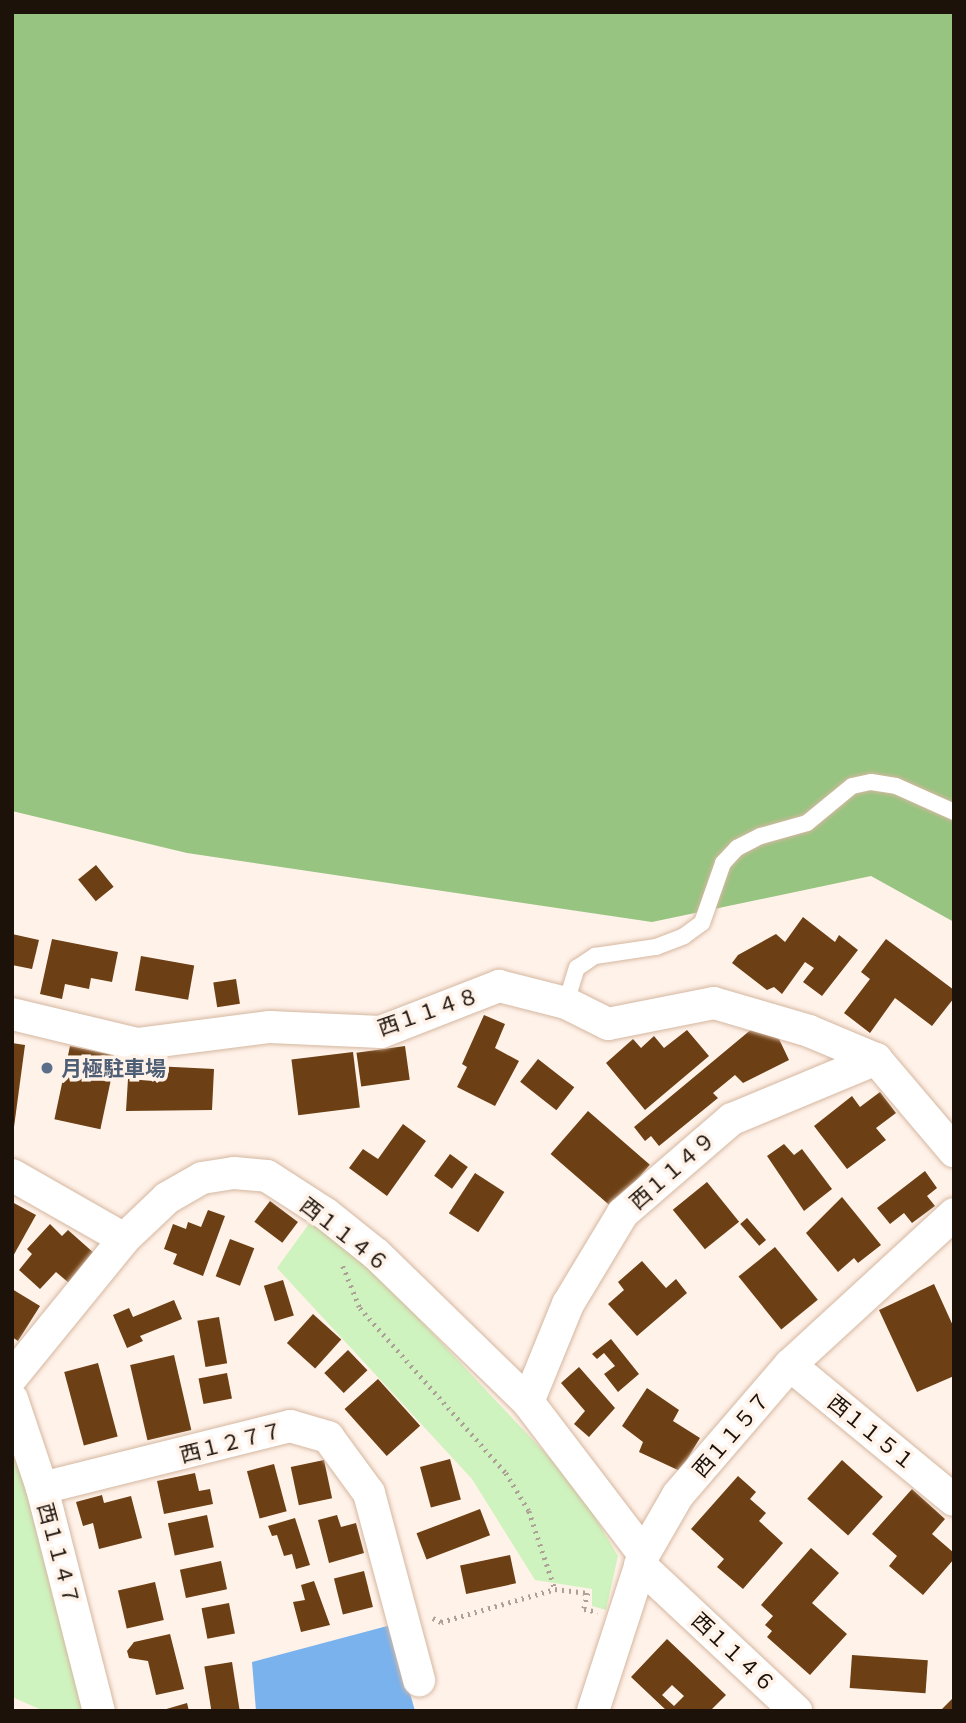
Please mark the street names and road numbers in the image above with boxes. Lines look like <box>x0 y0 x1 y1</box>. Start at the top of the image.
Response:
street label: 西１１４８ <box>374 982 482 1040</box>
street label: 西１１４９ <box>624 1126 720 1214</box>
street label: 西１１４６ <box>296 1192 394 1276</box>
street label: 西１１５７ <box>687 1386 775 1482</box>
street label: 西１１５１ <box>823 1389 921 1475</box>
street label: 西１２７７ <box>177 1417 285 1467</box>
street label: 西１１４７ <box>33 1500 85 1608</box>
street label: 西１１４６ <box>687 1607 781 1697</box>

